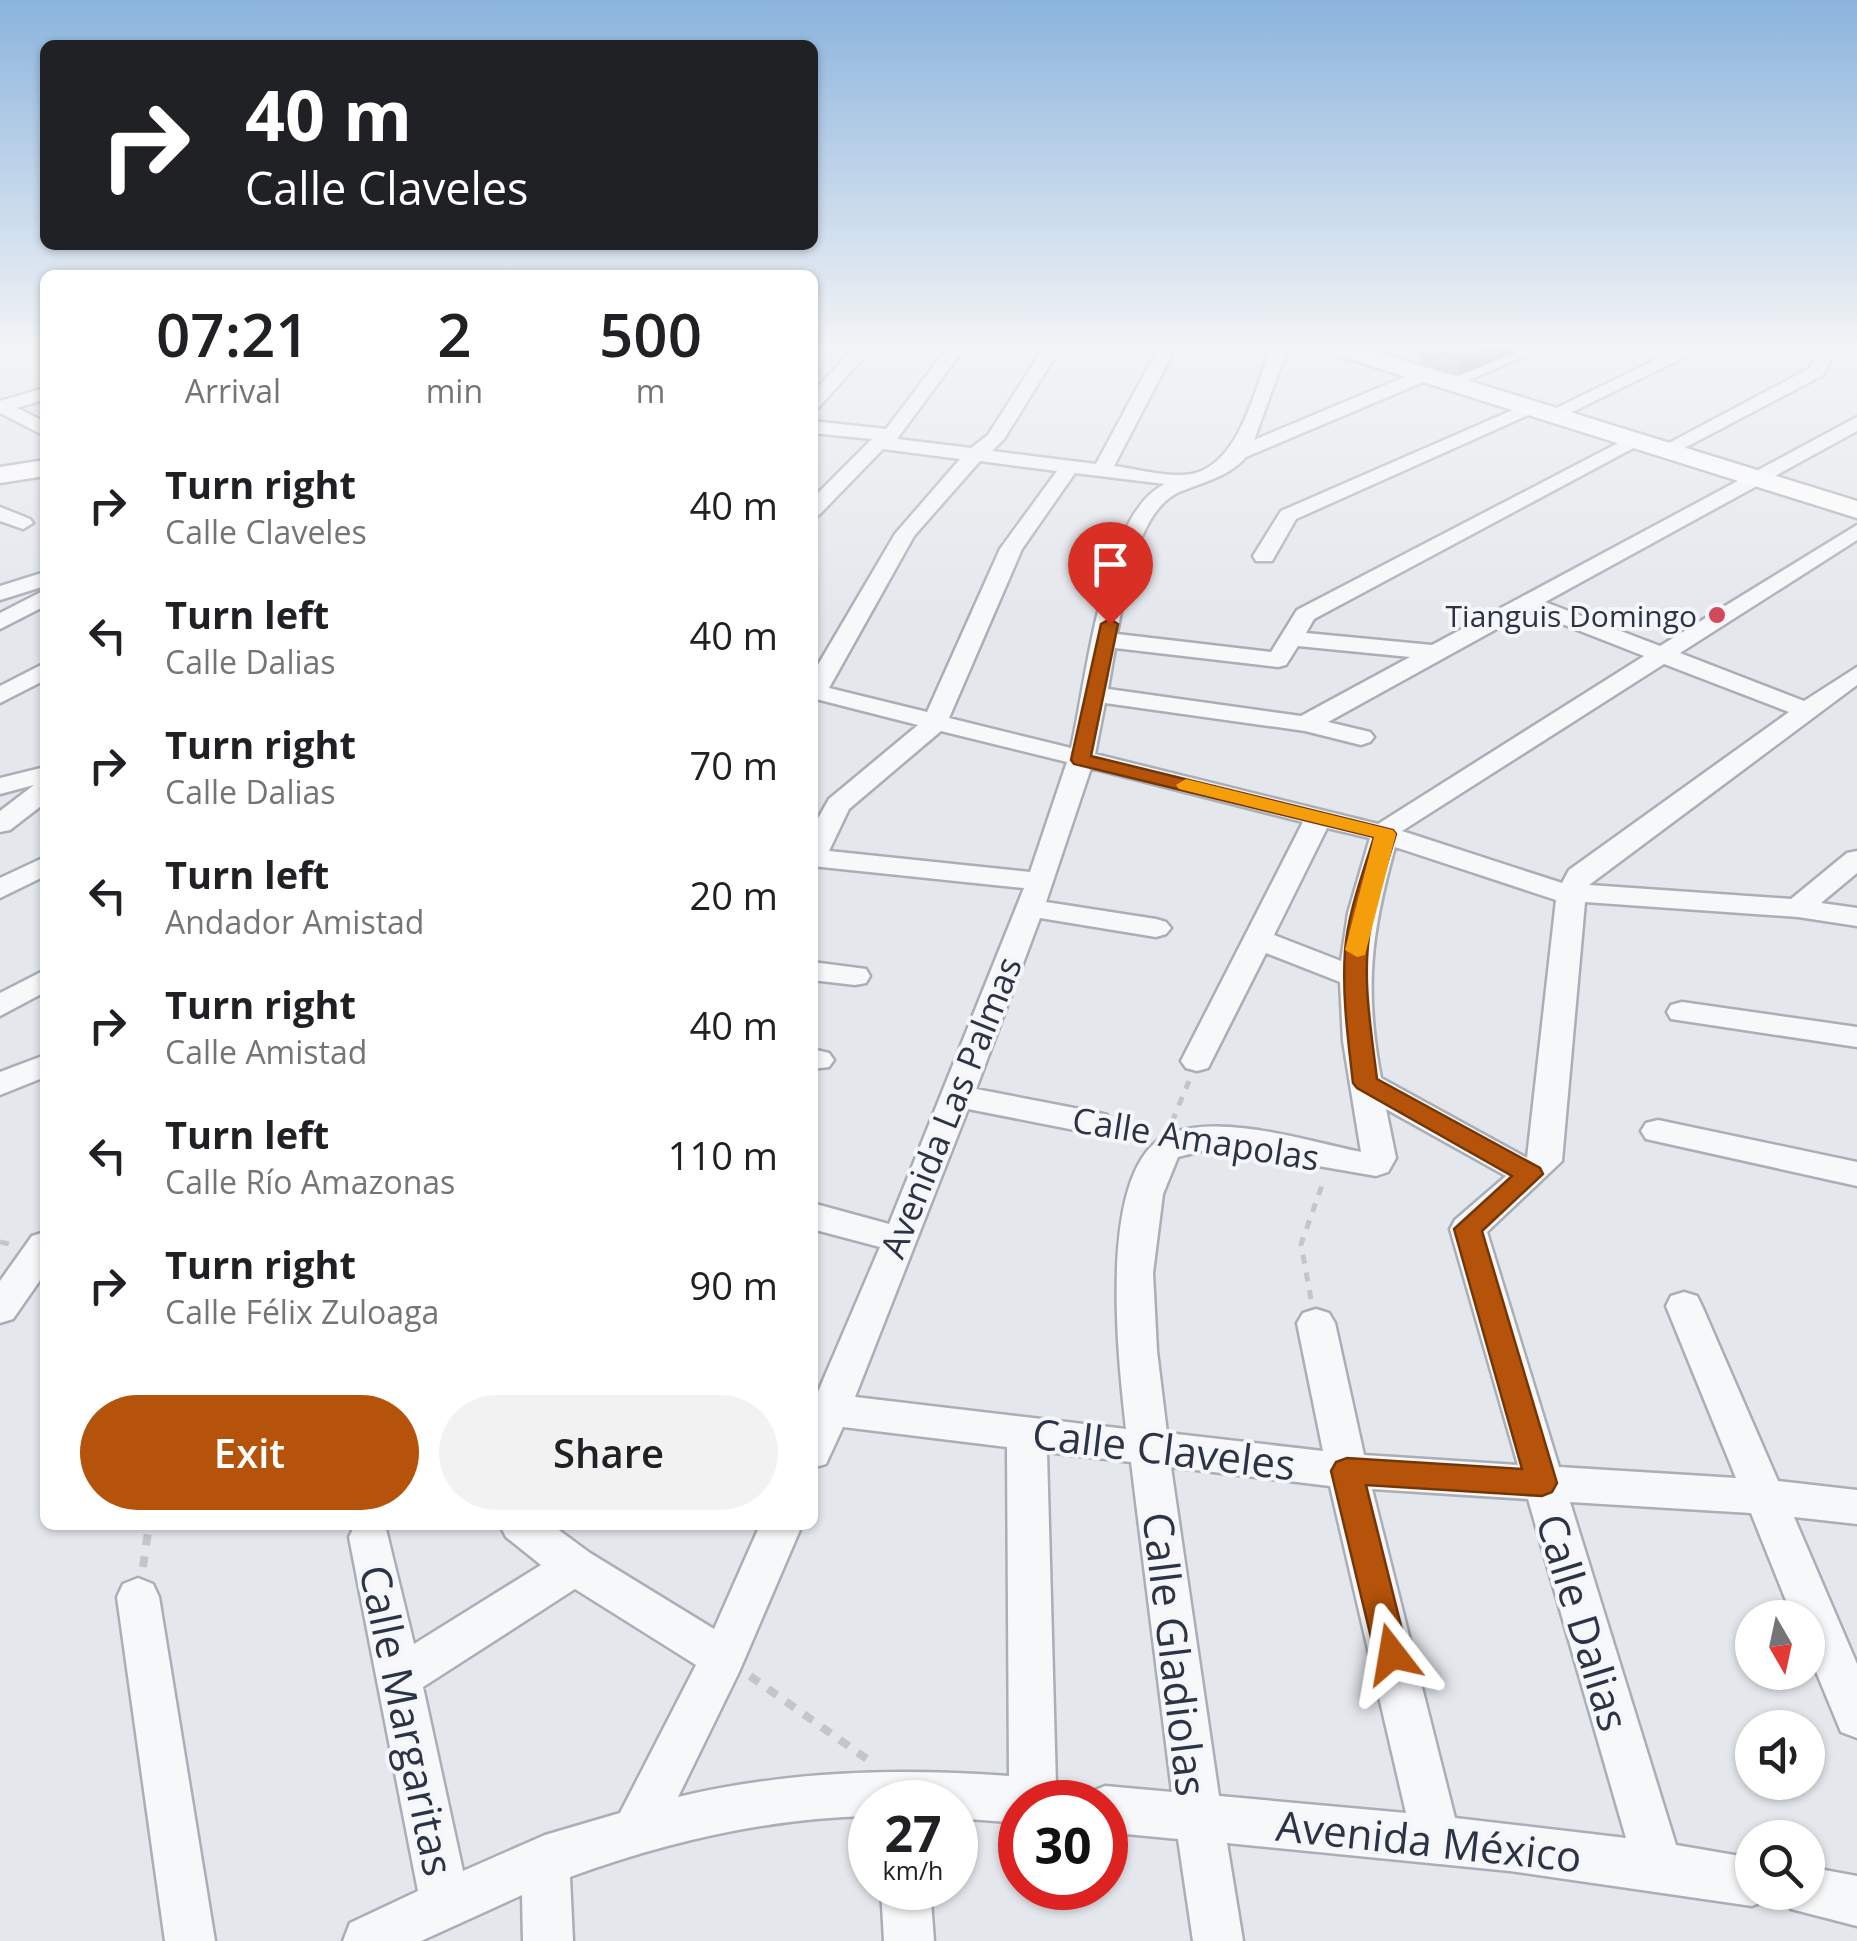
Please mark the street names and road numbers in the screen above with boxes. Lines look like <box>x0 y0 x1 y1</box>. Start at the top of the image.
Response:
street label: Avenida Las Palmas <box>868 949 1032 1265</box>
street label: Calle Amapolas <box>1069 1095 1323 1181</box>
street label: Calle Claveles <box>1029 1404 1299 1492</box>
street label: Calle Dalias <box>1524 1507 1644 1737</box>
street label: Calle Gladiolas <box>1130 1509 1222 1799</box>
street label: Calle Margaritas <box>347 1560 469 1880</box>
street label: Avenida México <box>1273 1796 1585 1884</box>

